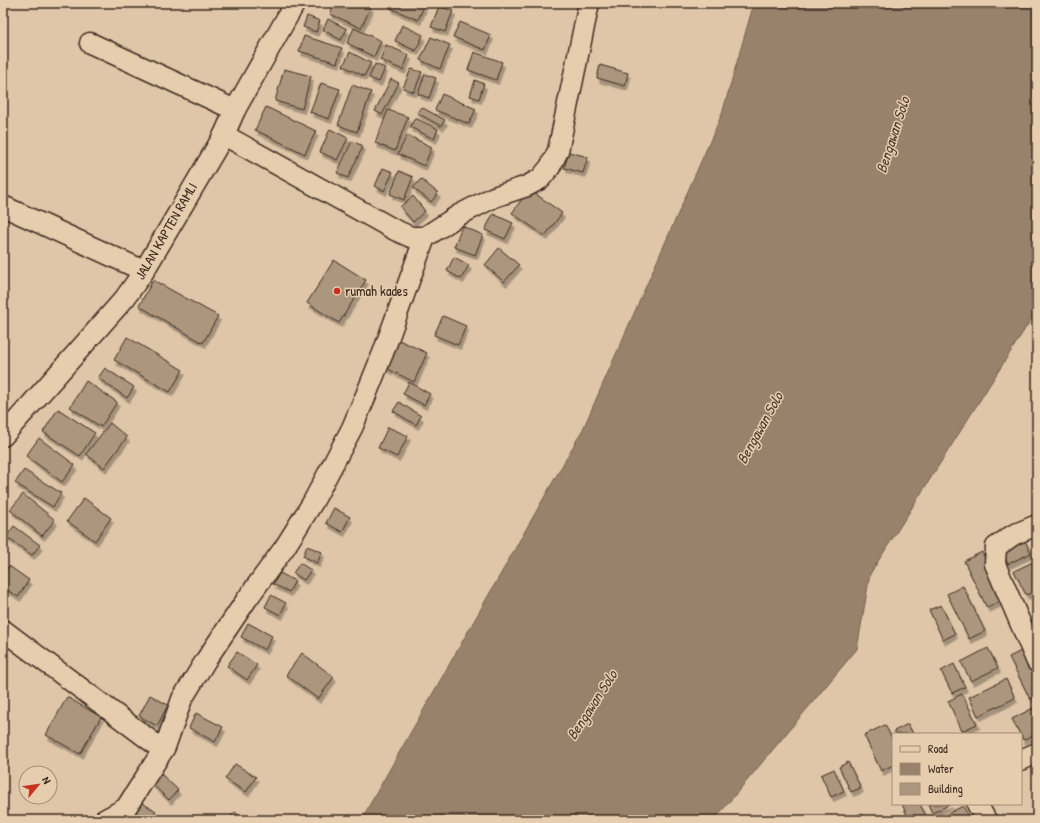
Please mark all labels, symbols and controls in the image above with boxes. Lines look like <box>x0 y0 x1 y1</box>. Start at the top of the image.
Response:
water label: Bengawan Solo <box>870 93 915 176</box>
street label: JALAN KAPTEN RAMLI <box>130 179 201 283</box>
place label: rumah kades <box>345 281 408 300</box>
marker: rumah kades <box>332 286 342 296</box>
water label: Bengawan Solo <box>731 387 788 467</box>
water label: Bengawan Solo <box>561 665 622 744</box>
legend <box>892 733 1022 805</box>
text: Road <box>928 740 948 757</box>
text: Water <box>928 760 954 777</box>
north arrow <box>18 765 58 805</box>
text: N <box>39 774 54 786</box>
text: Building <box>928 780 963 797</box>

